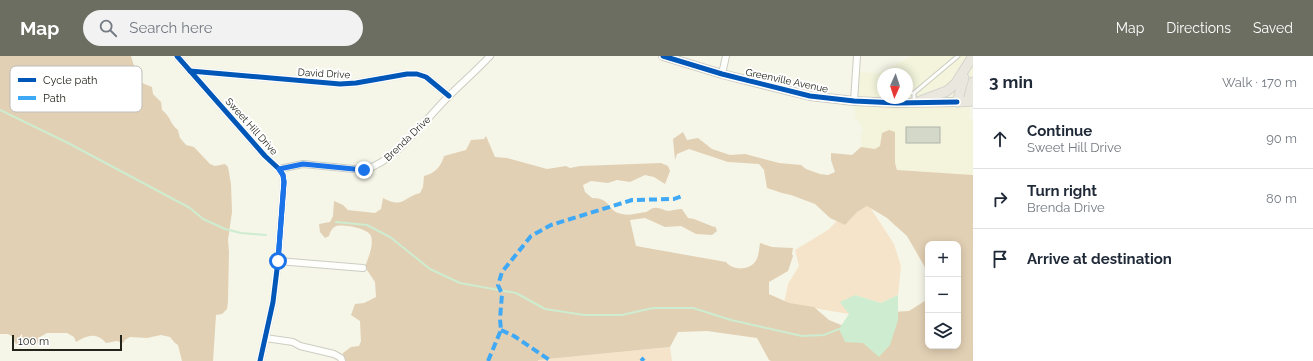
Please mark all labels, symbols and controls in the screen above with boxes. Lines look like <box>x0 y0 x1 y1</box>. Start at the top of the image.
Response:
search box <box>83 10 363 46</box>
text: Map <box>20 17 59 39</box>
icon: search <box>97 17 119 39</box>
text: Search here <box>129 19 213 37</box>
text: Map <box>1116 20 1144 36</box>
text: Directions <box>1166 20 1231 36</box>
text: Saved <box>1253 20 1293 36</box>
legend <box>10 66 142 112</box>
street label: Greenville Avenue <box>745 66 829 95</box>
street label: David Drive <box>297 67 351 80</box>
north arrow <box>877 68 913 104</box>
text: 3 min <box>989 72 1033 92</box>
text: Cycle path <box>43 74 97 87</box>
text: Walk · 170 m <box>1222 75 1297 90</box>
text: Path <box>43 92 66 105</box>
street label: Sweet Hill Drive <box>223 96 280 157</box>
street label: Brenda Drive <box>382 114 433 163</box>
text: Continue <box>1027 122 1092 140</box>
icon: ahead <box>989 128 1011 150</box>
text: 90 m <box>1266 131 1297 146</box>
text: Sweet Hill Drive <box>1027 140 1121 155</box>
route end <box>355 161 373 179</box>
text: Turn right <box>1027 182 1097 200</box>
icon: right <box>989 188 1011 210</box>
text: 80 m <box>1266 191 1297 206</box>
text: Brenda Drive <box>1027 200 1105 215</box>
map controls <box>925 241 961 349</box>
button: + <box>925 241 961 277</box>
icon: arrive <box>989 248 1011 270</box>
text: Arrive at destination <box>1027 250 1172 268</box>
route start <box>269 252 287 270</box>
button: − <box>925 277 961 313</box>
button: layers <box>925 313 961 349</box>
scale bar <box>12 333 122 352</box>
text: 100 m <box>18 335 49 348</box>

